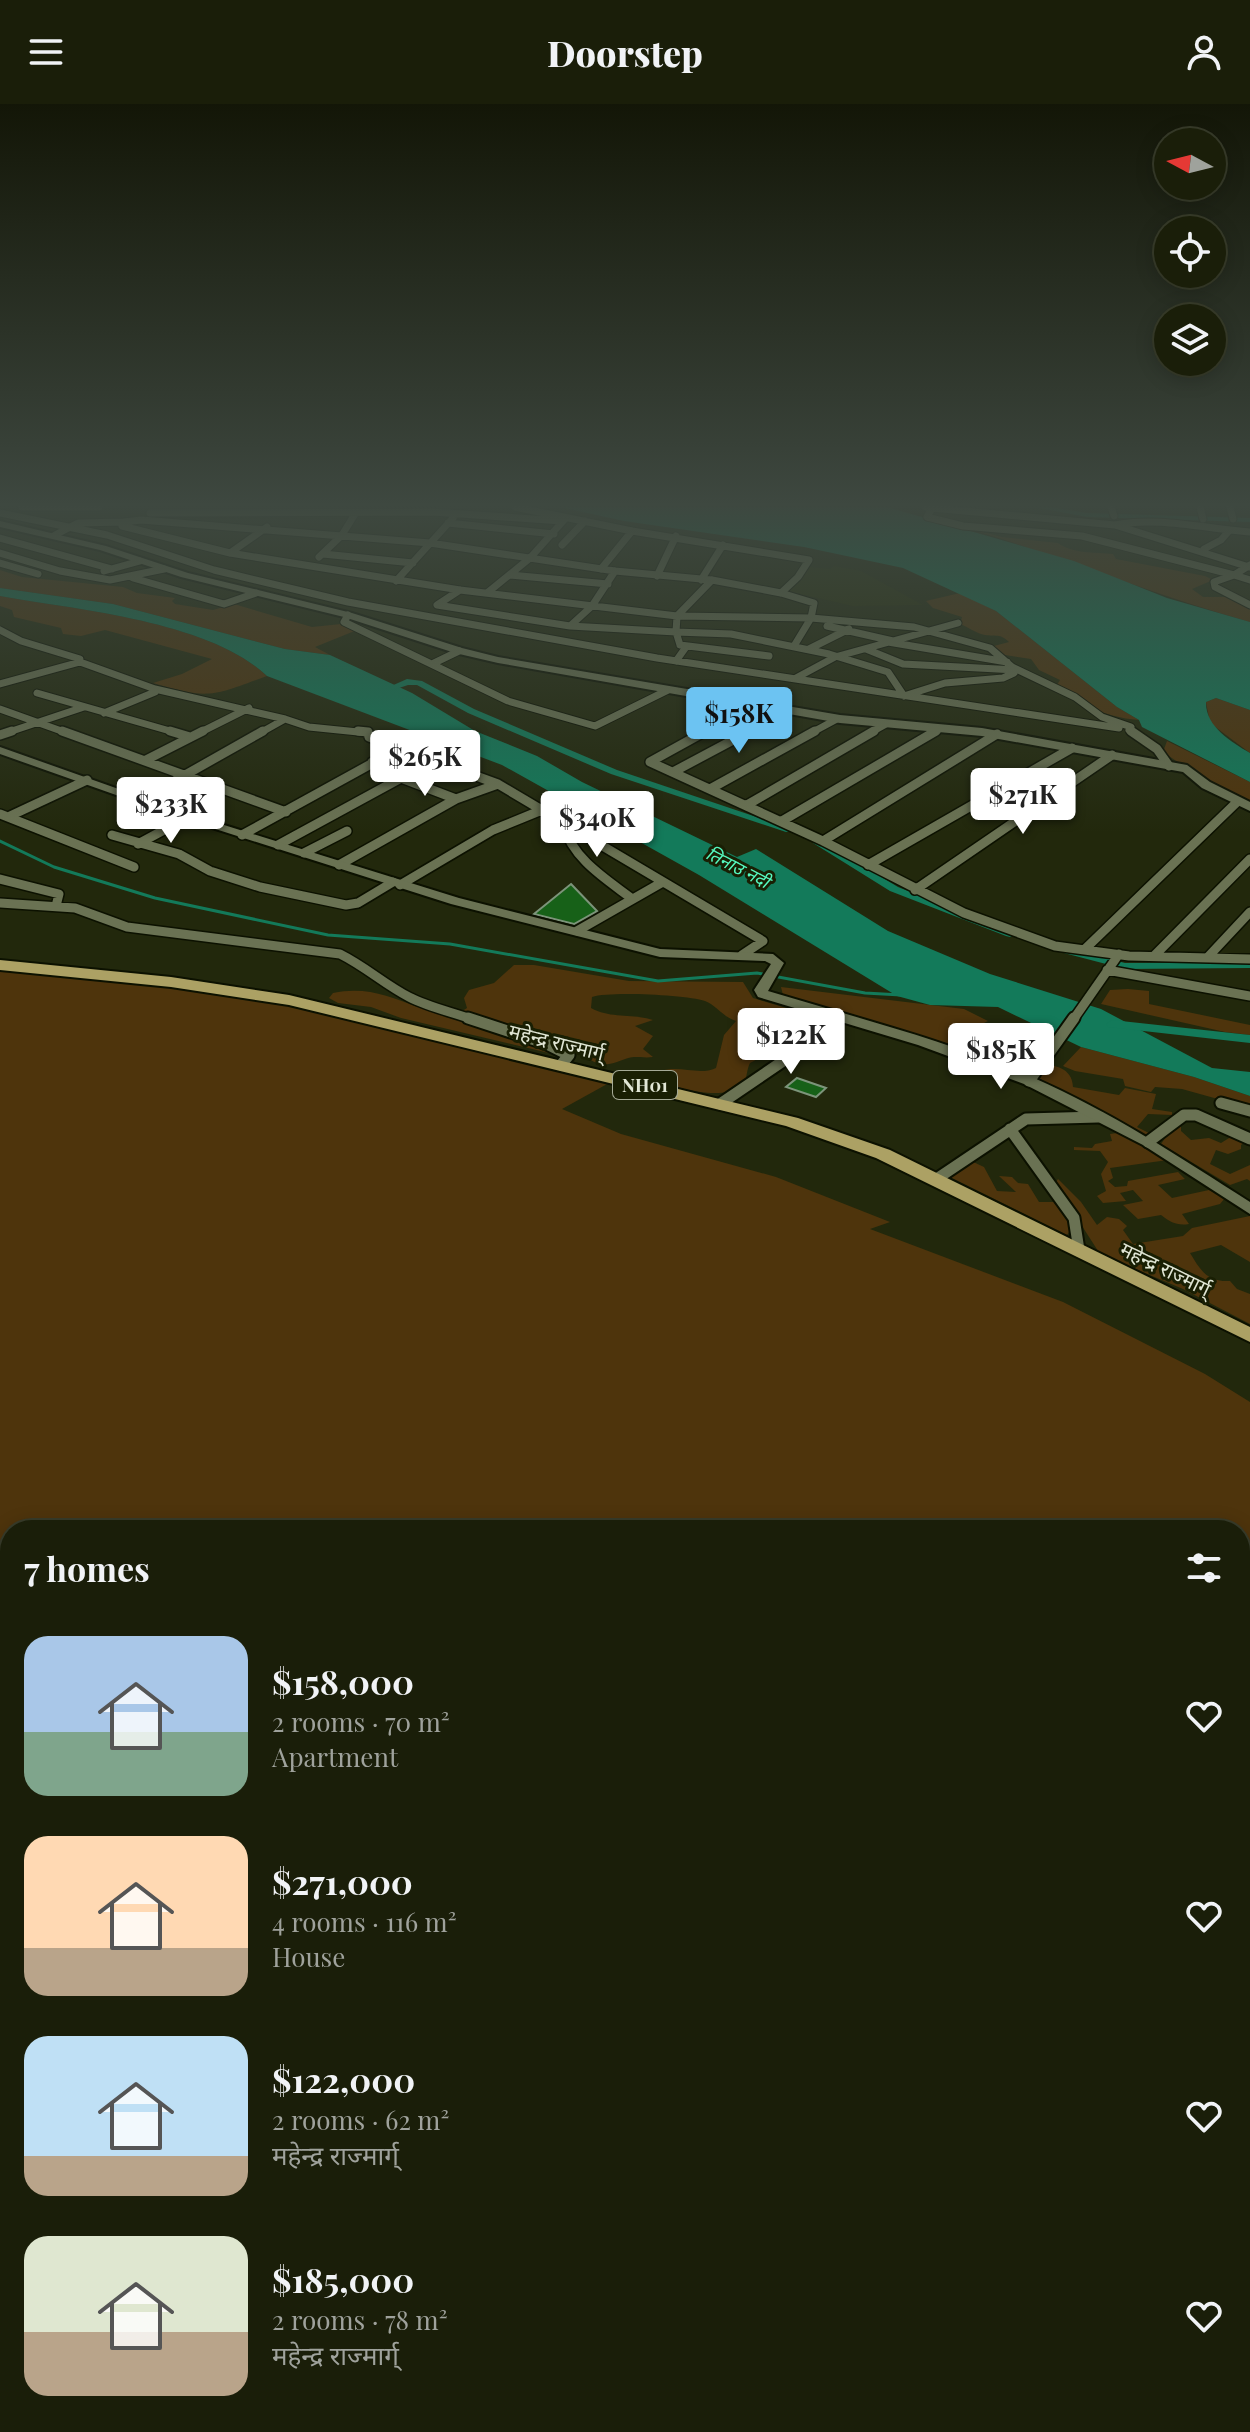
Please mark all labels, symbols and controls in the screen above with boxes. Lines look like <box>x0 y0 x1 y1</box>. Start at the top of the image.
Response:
text: Doorstep <box>547 28 703 76</box>
icon: menu <box>24 30 68 74</box>
icon: person <box>1182 30 1226 74</box>
north arrow <box>1154 128 1226 200</box>
map controls <box>1154 128 1226 376</box>
button: locate <box>1154 216 1226 288</box>
button: layers <box>1154 304 1226 376</box>
pin: $158K <box>683 687 795 755</box>
text: $158K <box>704 695 774 730</box>
pin: $265K <box>369 730 481 798</box>
text: $265K <box>388 738 462 773</box>
pin: $271K <box>967 768 1079 836</box>
text: $271K <box>989 776 1057 811</box>
pin: $233K <box>115 777 227 845</box>
text: $233K <box>135 785 207 820</box>
pin: $340K <box>541 791 653 859</box>
text: $340K <box>559 799 635 834</box>
water label: तिनाउ नदी <box>702 841 777 895</box>
pin: $122K <box>735 1008 847 1076</box>
street label: महेन्द्र राज्मार्ग् <box>506 1016 611 1068</box>
text: $122K <box>756 1016 826 1051</box>
pin: $185K <box>945 1023 1057 1091</box>
text: $185K <box>966 1031 1036 1066</box>
road number: NH01 <box>613 1071 677 1099</box>
street label: महेन्द्र राज्मार्ग् <box>1116 1234 1218 1304</box>
text: 7 homes <box>24 1545 150 1591</box>
icon: filters <box>1182 1546 1226 1590</box>
text: $158,000 <box>272 1658 414 1704</box>
icon: home <box>88 1668 184 1764</box>
icon: heart <box>1182 1694 1226 1738</box>
text: 2 rooms · 70 m² <box>272 1704 450 1739</box>
text: Apartment <box>272 1739 398 1774</box>
text: $271,000 <box>272 1858 413 1904</box>
icon: home <box>88 1868 184 1964</box>
icon: heart <box>1182 1894 1226 1938</box>
text: 4 rooms · 116 m² <box>272 1904 456 1939</box>
text: House <box>272 1939 345 1974</box>
text: $122,000 <box>272 2056 415 2102</box>
icon: home <box>88 2068 184 2164</box>
icon: heart <box>1182 2094 1226 2138</box>
text: 2 rooms · 62 m² <box>272 2102 449 2137</box>
text: महेन्द्र राज्मार्ग् <box>272 2137 399 2172</box>
text: $185,000 <box>272 2256 414 2302</box>
icon: home <box>88 2268 184 2364</box>
icon: heart <box>1182 2294 1226 2338</box>
text: 2 rooms · 78 m² <box>272 2302 447 2337</box>
text: महेन्द्र राज्मार्ग् <box>272 2337 399 2372</box>

